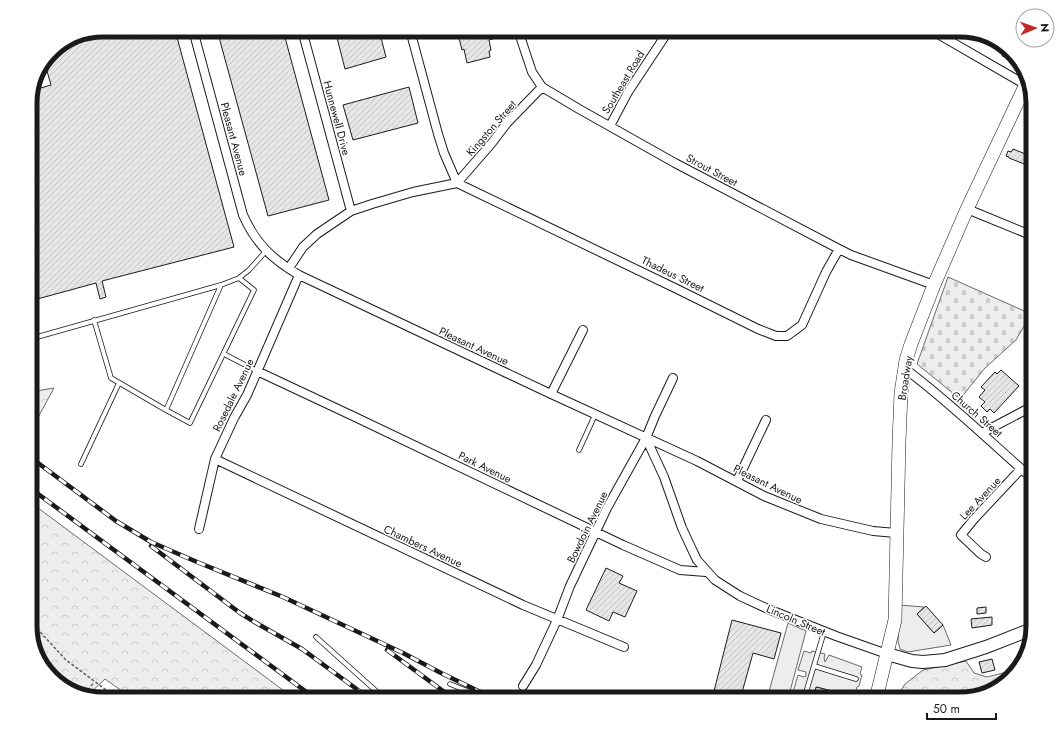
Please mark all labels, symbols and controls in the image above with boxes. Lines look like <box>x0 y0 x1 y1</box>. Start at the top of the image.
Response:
north arrow <box>1015 8 1055 48</box>
text: N <box>1037 23 1053 32</box>
street label: Southeast Road <box>598 47 648 117</box>
street label: Hunnewell Drive <box>319 79 355 157</box>
street label: Kingston Street <box>462 96 520 159</box>
street label: Pleasant Avenue <box>217 101 252 178</box>
street label: Strout Street <box>683 150 741 190</box>
street label: Thadeus Street <box>639 252 707 296</box>
street label: Pleasant Avenue <box>437 323 512 369</box>
street label: Broadway <box>894 354 916 401</box>
street label: Rosedale Avenue <box>208 355 258 434</box>
street label: Church Street <box>948 387 1006 441</box>
street label: Park Avenue <box>456 447 514 487</box>
street label: Pleasant Avenue <box>731 460 806 508</box>
street label: Lee Avenue <box>956 473 1004 523</box>
street label: Bowdoin Avenue <box>563 488 611 566</box>
street label: Chambers Avenue <box>381 521 465 571</box>
street label: Lincoln Street <box>764 600 828 640</box>
scale bar <box>927 695 996 721</box>
text: 50 m <box>933 700 960 718</box>

